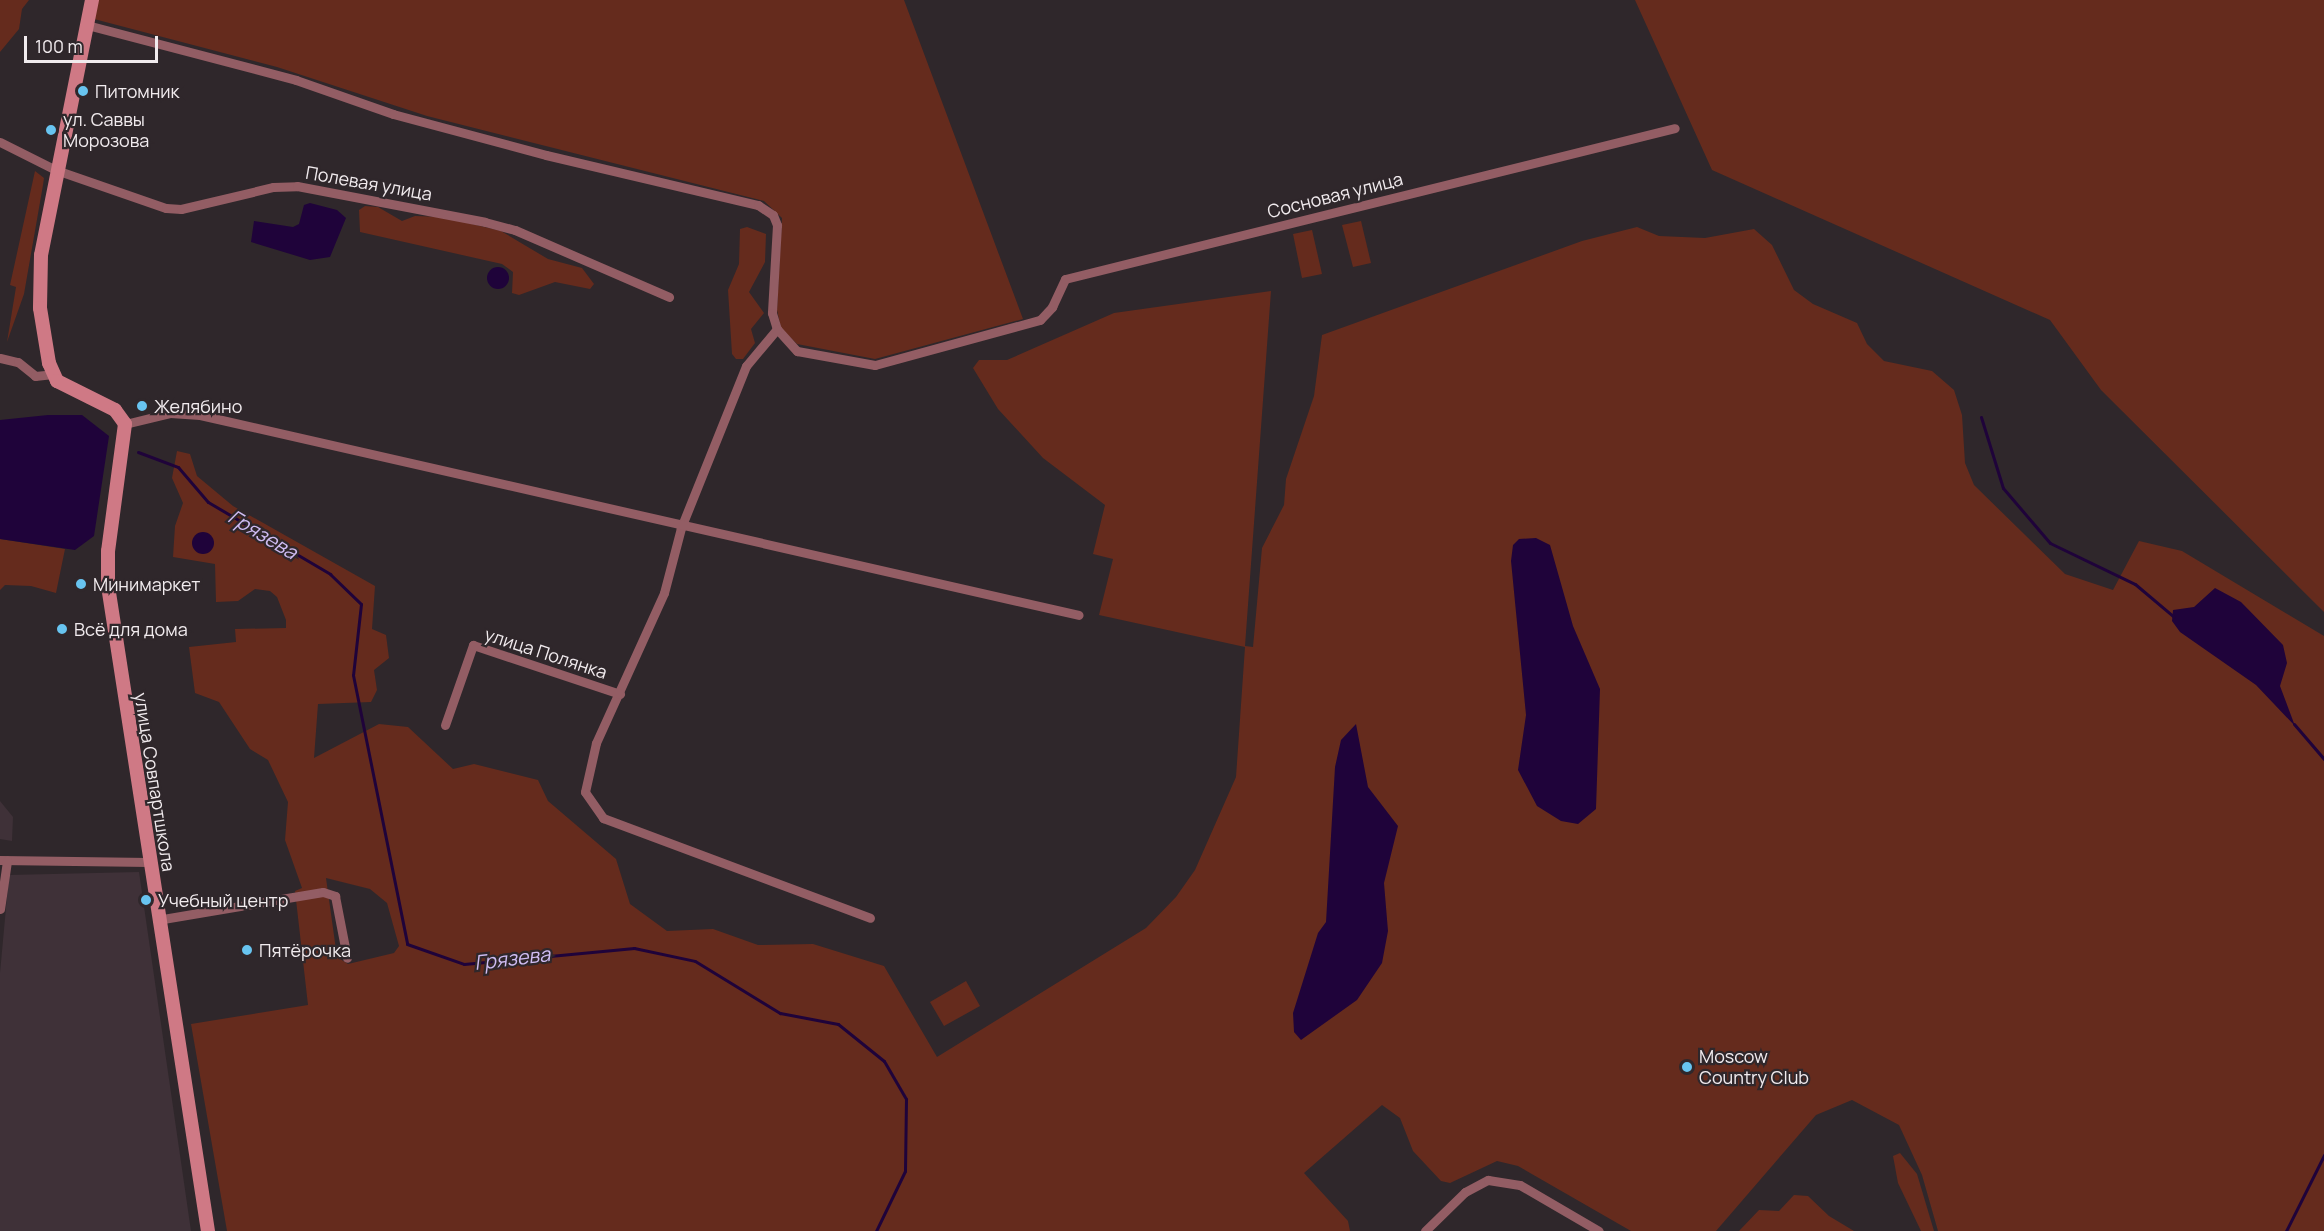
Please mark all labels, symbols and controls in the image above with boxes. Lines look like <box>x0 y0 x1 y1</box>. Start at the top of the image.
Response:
scale bar <box>27 24 160 62</box>
text: 100 m <box>35 34 83 58</box>
place label: Питомник <box>95 80 180 102</box>
marker: Питомник <box>76 84 90 98</box>
place label: ул. Саввы Морозова <box>63 109 149 152</box>
marker: ул. Саввы Морозова <box>44 123 58 137</box>
street label: Полевая улица <box>304 161 434 205</box>
street label: Сосновая улица <box>1265 168 1405 222</box>
place label: Желябино <box>154 395 242 417</box>
marker: Желябино <box>135 399 149 413</box>
water label: Грязева <box>224 504 302 564</box>
place label: Минимаркет <box>93 573 200 595</box>
marker: Минимаркет <box>74 577 88 591</box>
place label: Всё для дома <box>74 618 188 640</box>
marker: Всё для дома <box>55 622 69 636</box>
street label: улица Полянка <box>482 623 610 683</box>
street label: улица Совпартшкола <box>130 691 180 873</box>
place label: Учебный центр <box>158 889 288 911</box>
marker: Учебный центр <box>139 893 153 907</box>
place label: Пятёрочка <box>259 939 351 961</box>
water label: Грязева <box>473 941 551 975</box>
marker: Пятёрочка <box>240 943 254 957</box>
place label: Moscow Country Club <box>1699 1046 1809 1088</box>
marker: Moscow Country Club <box>1680 1060 1694 1074</box>

